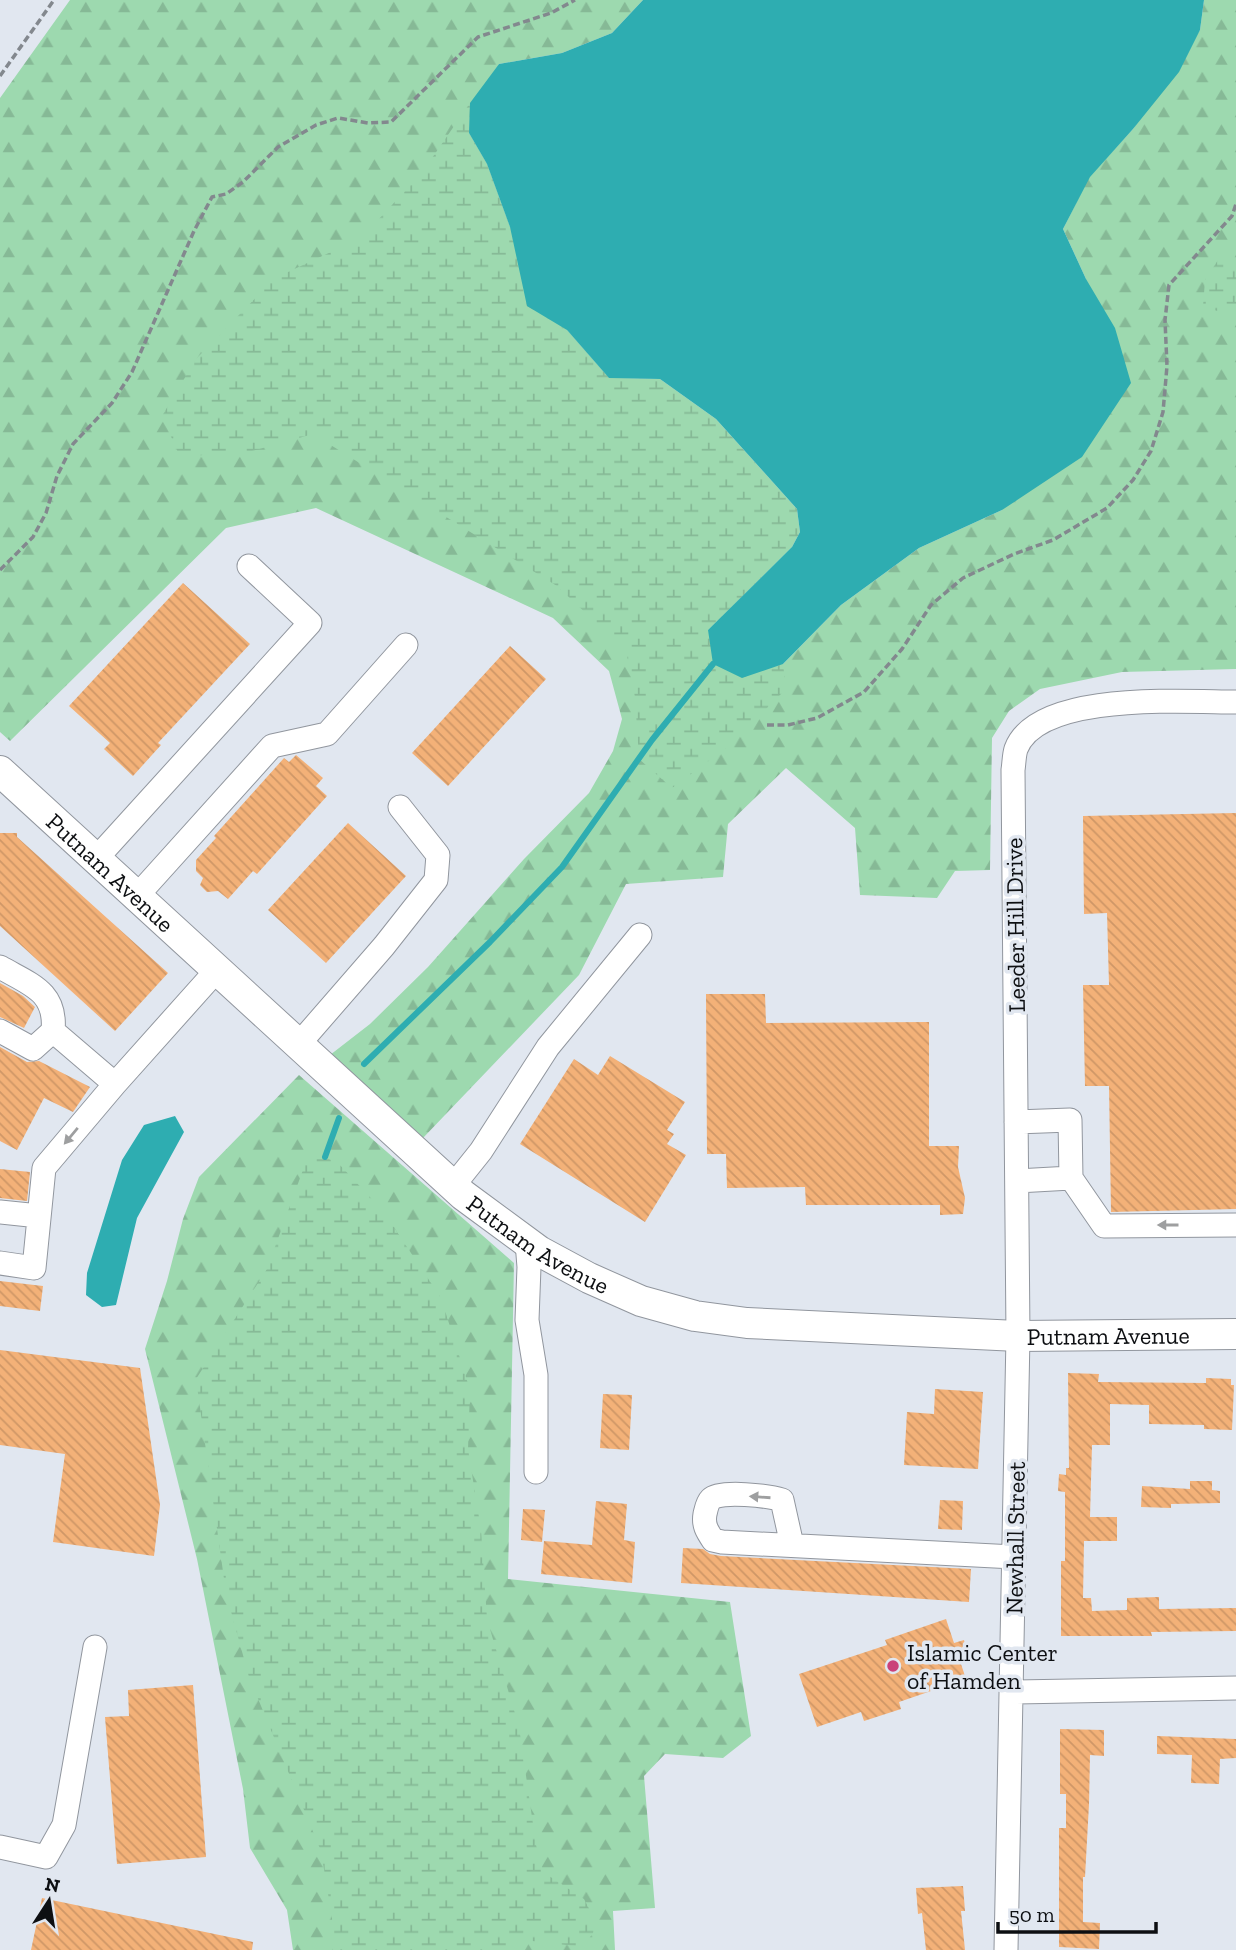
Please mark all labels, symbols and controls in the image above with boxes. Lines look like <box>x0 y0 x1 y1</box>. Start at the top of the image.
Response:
street label: Putnam Avenue <box>41 807 181 938</box>
street label: Leeder Hill Drive <box>999 837 1031 1013</box>
one-way arrow <box>64 1127 79 1144</box>
street label: Putnam Avenue <box>461 1188 614 1300</box>
one-way arrow <box>1157 1220 1179 1231</box>
street label: Putnam Avenue <box>1027 1320 1190 1350</box>
street label: Newhall Street <box>999 1461 1031 1615</box>
one-way arrow <box>749 1491 771 1502</box>
place label: Islamic Center of Hamden <box>907 1638 1058 1695</box>
marker: Islamic Center of Hamden <box>885 1658 901 1674</box>
north arrow <box>14 1866 84 1936</box>
text: N <box>43 1872 62 1898</box>
scale bar <box>998 1890 1156 1934</box>
text: 50 m <box>1009 1902 1055 1927</box>

